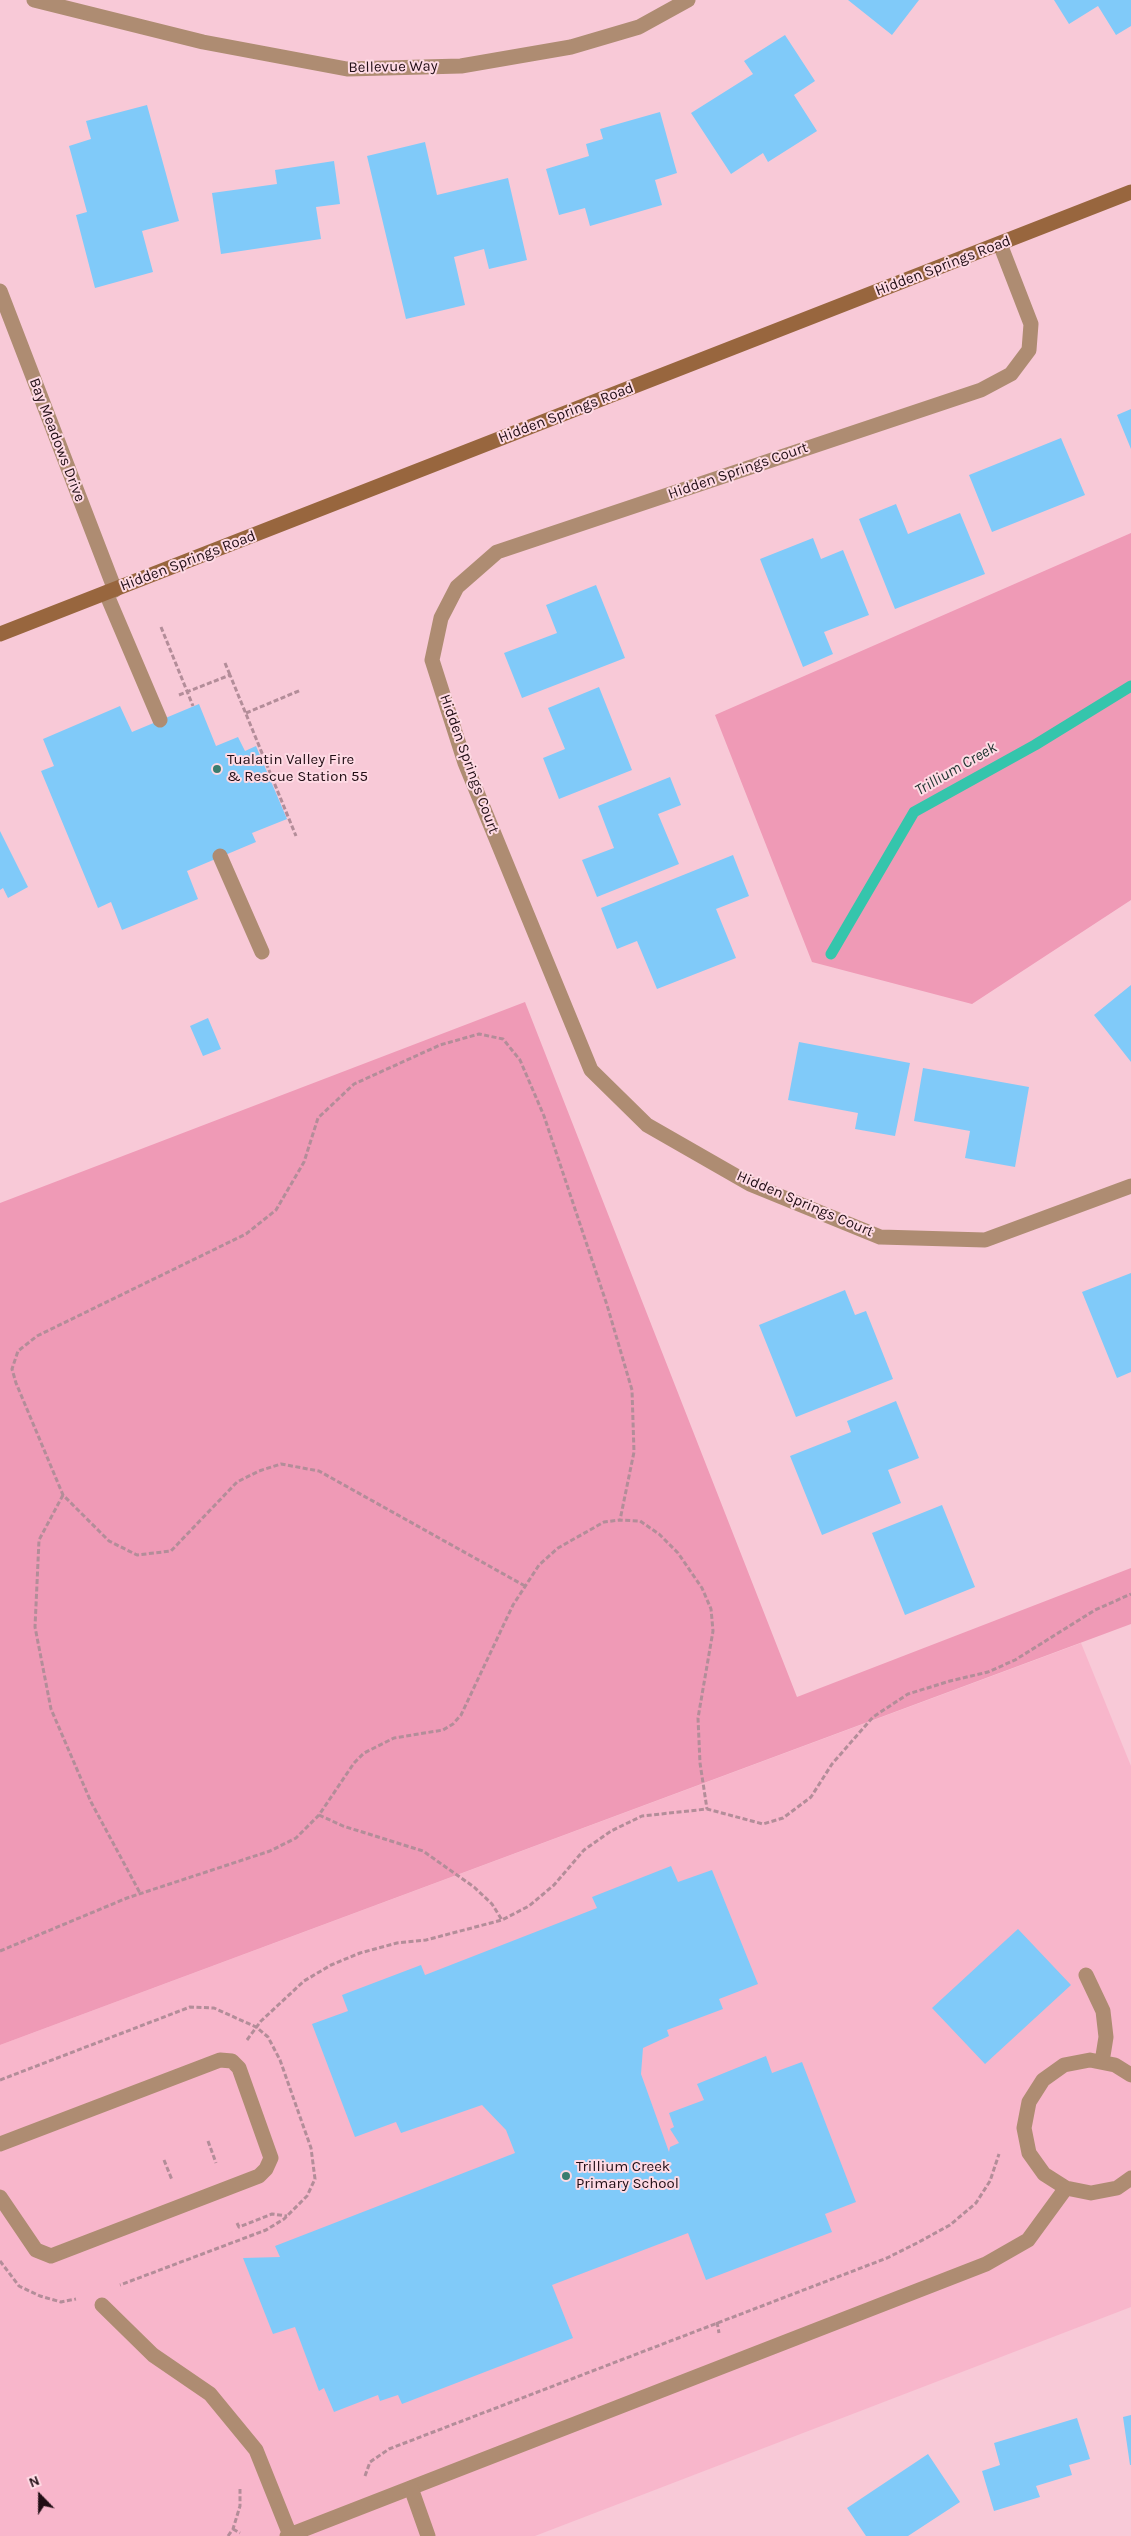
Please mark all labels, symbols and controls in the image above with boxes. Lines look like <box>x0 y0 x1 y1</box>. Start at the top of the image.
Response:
street label: Bellevue Way <box>348 57 438 77</box>
street label: Hidden Springs Road <box>873 232 1013 300</box>
street label: Bay Meadows Drive <box>25 376 89 504</box>
street label: Hidden Springs Road <box>496 379 636 447</box>
street label: Hidden Springs Court <box>666 439 810 503</box>
street label: Hidden Springs Road <box>118 527 258 595</box>
street label: Hidden Springs Court <box>435 692 503 836</box>
water label: Trillium Creek <box>912 738 1000 800</box>
place label: Tualatin Valley Fire & Rescue Station 55 <box>227 751 368 786</box>
marker: Tualatin Valley Fire & Rescue Station 55 <box>211 763 223 775</box>
street label: Hidden Springs Court <box>734 1167 876 1241</box>
place label: Trillium Creek Primary School <box>576 2158 679 2193</box>
marker: Trillium Creek Primary School <box>560 2170 572 2182</box>
north arrow <box>15 2471 65 2521</box>
text: N <box>26 2472 42 2491</box>

